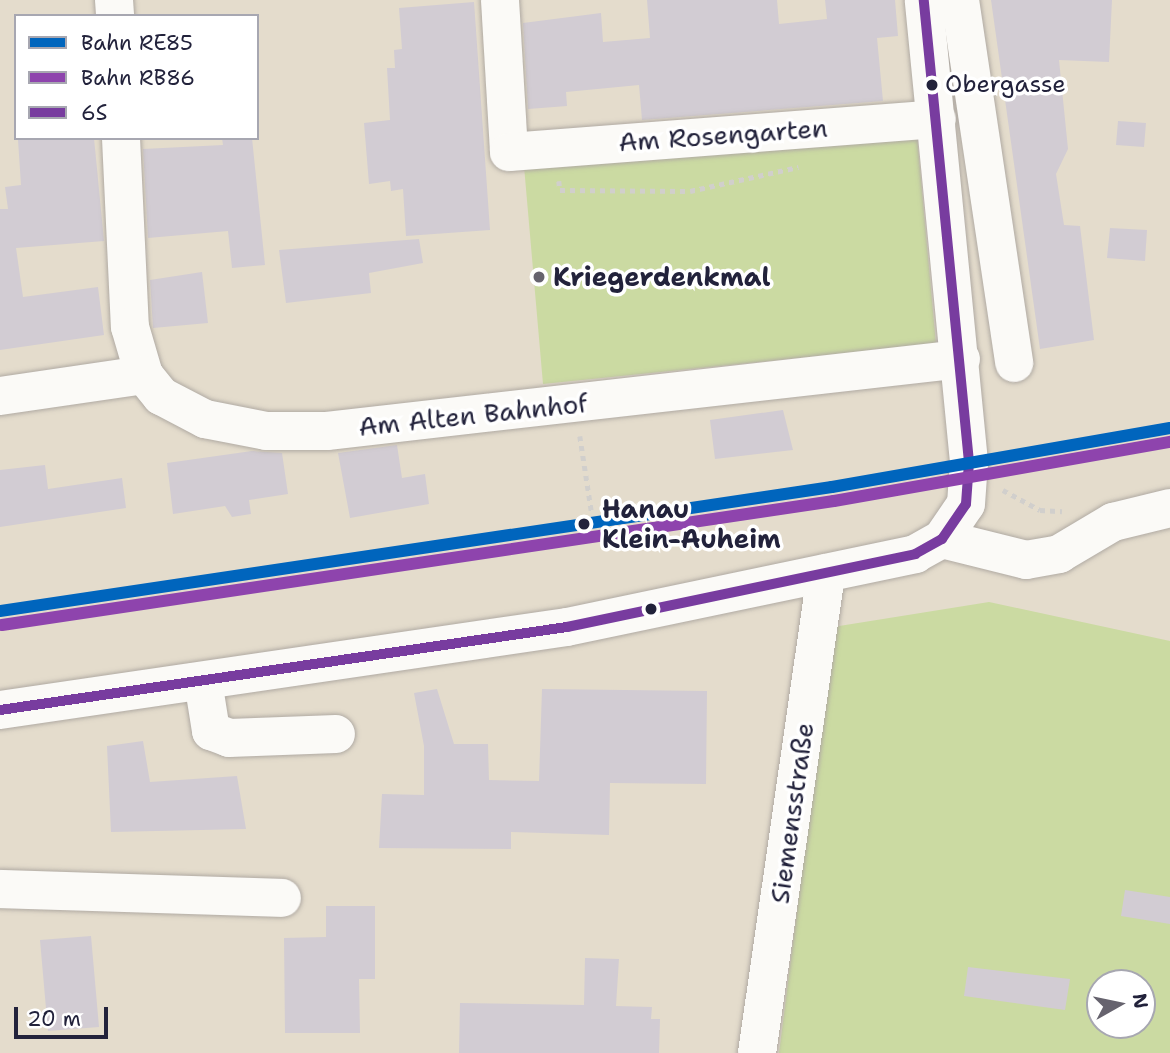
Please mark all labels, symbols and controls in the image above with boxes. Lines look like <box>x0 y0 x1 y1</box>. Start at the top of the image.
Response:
legend <box>14 14 259 140</box>
text: Bahn RE85 <box>81 29 193 57</box>
text: Bahn RB86 <box>81 64 195 92</box>
place label: Obergasse <box>945 71 1066 99</box>
marker: Obergasse <box>925 78 939 92</box>
text: 6S <box>81 99 107 127</box>
street label: Am Rosengarten <box>617 112 829 158</box>
place label: Kriegerdenkmal <box>553 261 770 293</box>
marker: Kriegerdenkmal <box>531 269 547 285</box>
street label: Am Alten Bahnhof <box>357 387 589 443</box>
place label: Hanau Klein-Auheim <box>602 493 781 554</box>
marker: Hanau Klein-Auheim <box>572 512 596 536</box>
unlabelled marker <box>644 602 658 616</box>
street label: Siemensstraße <box>764 720 820 906</box>
north arrow <box>1086 969 1156 1039</box>
text: N <box>1127 992 1154 1010</box>
scale bar <box>18 993 112 1038</box>
text: 20 m <box>27 1005 81 1033</box>

